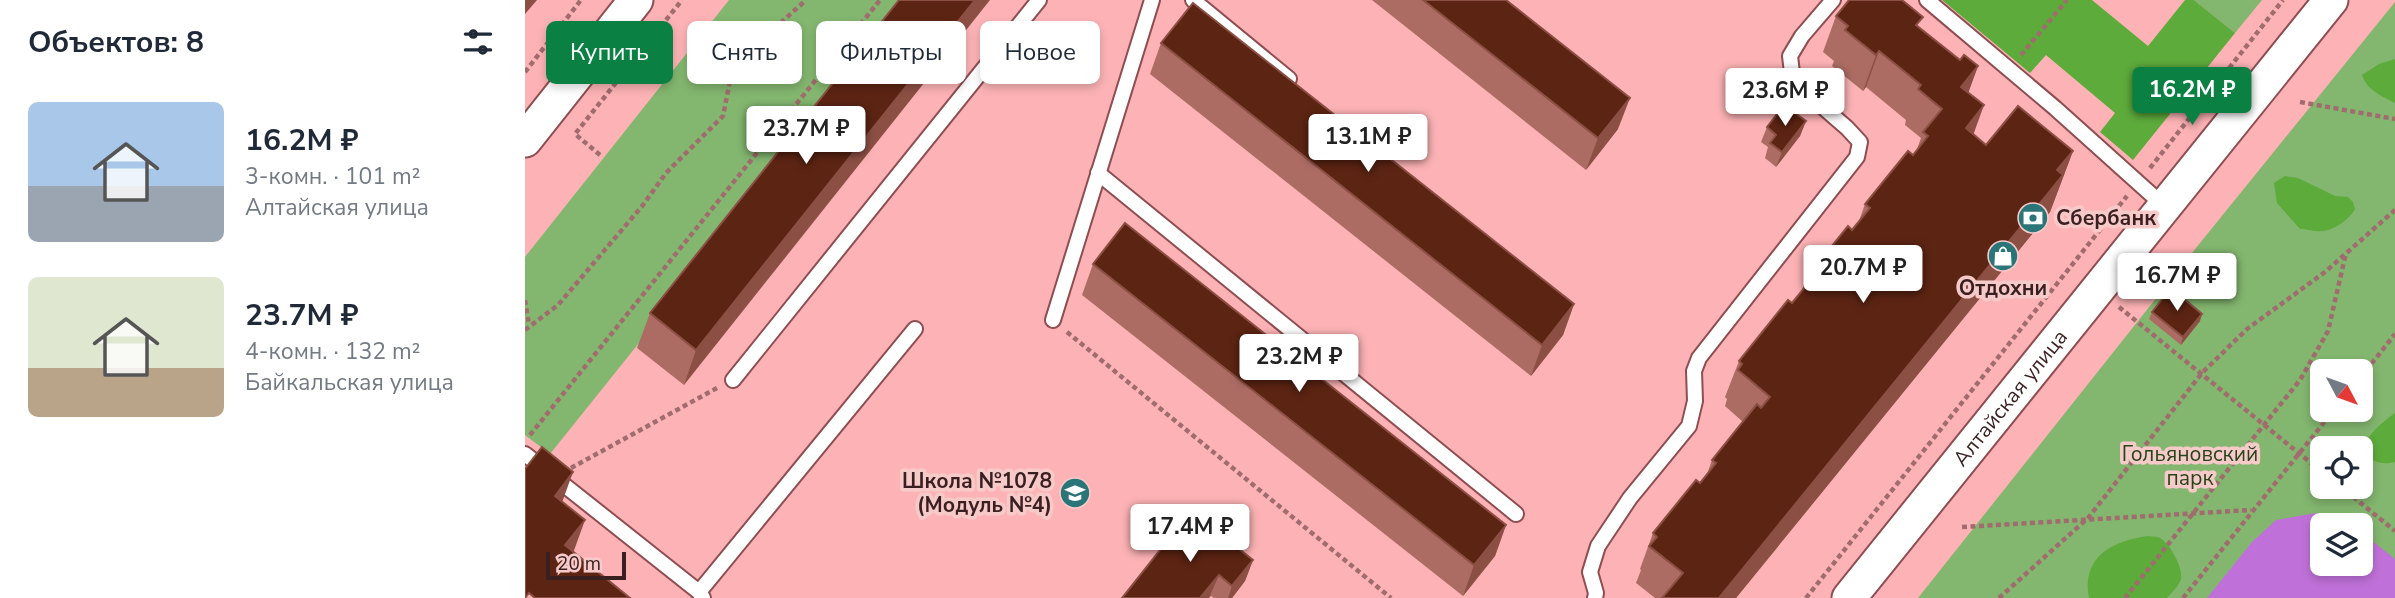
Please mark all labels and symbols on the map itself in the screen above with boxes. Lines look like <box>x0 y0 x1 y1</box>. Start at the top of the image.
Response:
pin: 23.6M ₽ <box>1720 68 1850 128</box>
pin: 16.2M ₽ <box>2127 68 2257 127</box>
pin: 23.7M ₽ <box>741 106 871 166</box>
pin: 13.1M ₽ <box>1303 114 1433 174</box>
bank icon: Сбербанк <box>2016 201 2050 235</box>
place label: Сбербанк <box>2056 204 2156 232</box>
shop icon: Отдохни <box>1986 239 2020 273</box>
pin: 20.7M ₽ <box>1798 246 1928 305</box>
pin: 16.7M ₽ <box>2112 254 2242 313</box>
place label: Отдохни <box>1959 274 2047 302</box>
street label: Алтайская улица <box>1947 324 2074 472</box>
pin: 23.2M ₽ <box>1234 334 1364 394</box>
north arrow <box>2310 359 2373 422</box>
park label: Гольяновcкий парк <box>2122 440 2258 492</box>
place label: Школа №1078 (Модуль №4) <box>902 467 1052 519</box>
school or university icon: Школа №1078 (Модуль №4) <box>1058 476 1092 510</box>
pin: 17.4M ₽ <box>1125 504 1255 564</box>
scale bar <box>546 549 627 581</box>

